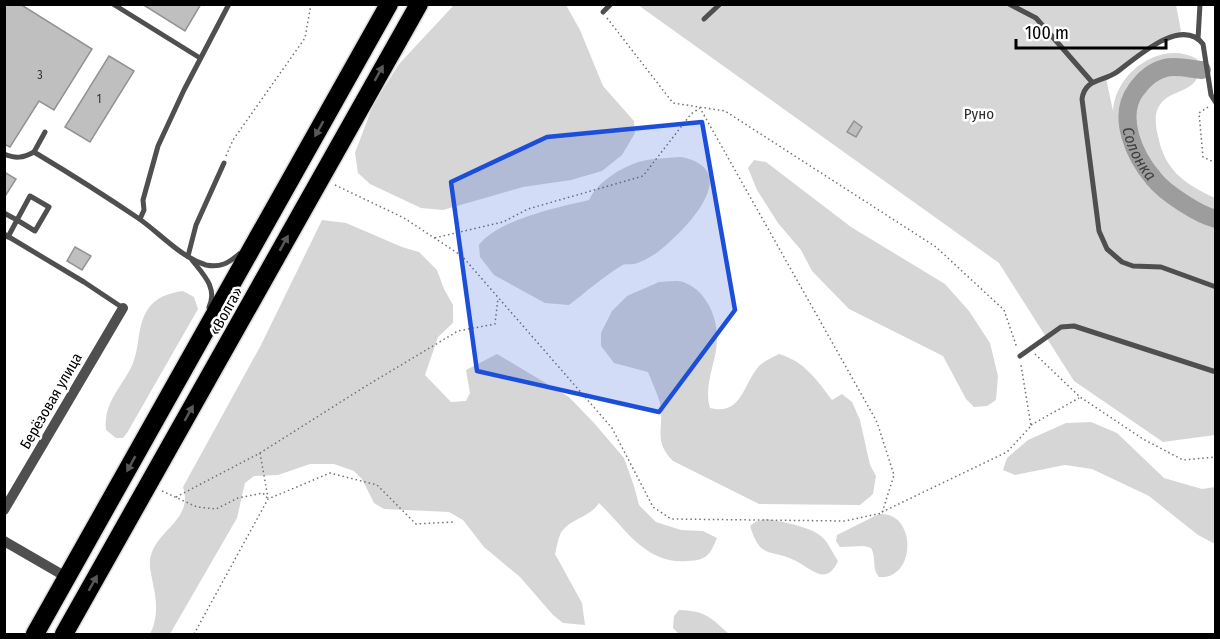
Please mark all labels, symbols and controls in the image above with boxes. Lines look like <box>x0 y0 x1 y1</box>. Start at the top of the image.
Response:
scale bar <box>1016 12 1166 50</box>
text: 100 m <box>1025 22 1069 44</box>
one-way arrow <box>374 65 385 81</box>
house number: 3 <box>37 68 43 82</box>
house number: 1 <box>97 92 101 106</box>
park label: Руно <box>964 105 994 123</box>
one-way arrow <box>314 121 324 138</box>
water label: Солонка <box>1118 125 1160 184</box>
one-way arrow <box>279 235 289 252</box>
street label: «Волга» <box>205 284 247 338</box>
street label: Берёзовая улица <box>16 350 86 452</box>
one-way arrow <box>183 405 193 422</box>
one-way arrow <box>126 456 136 473</box>
one-way arrow <box>88 575 98 592</box>

